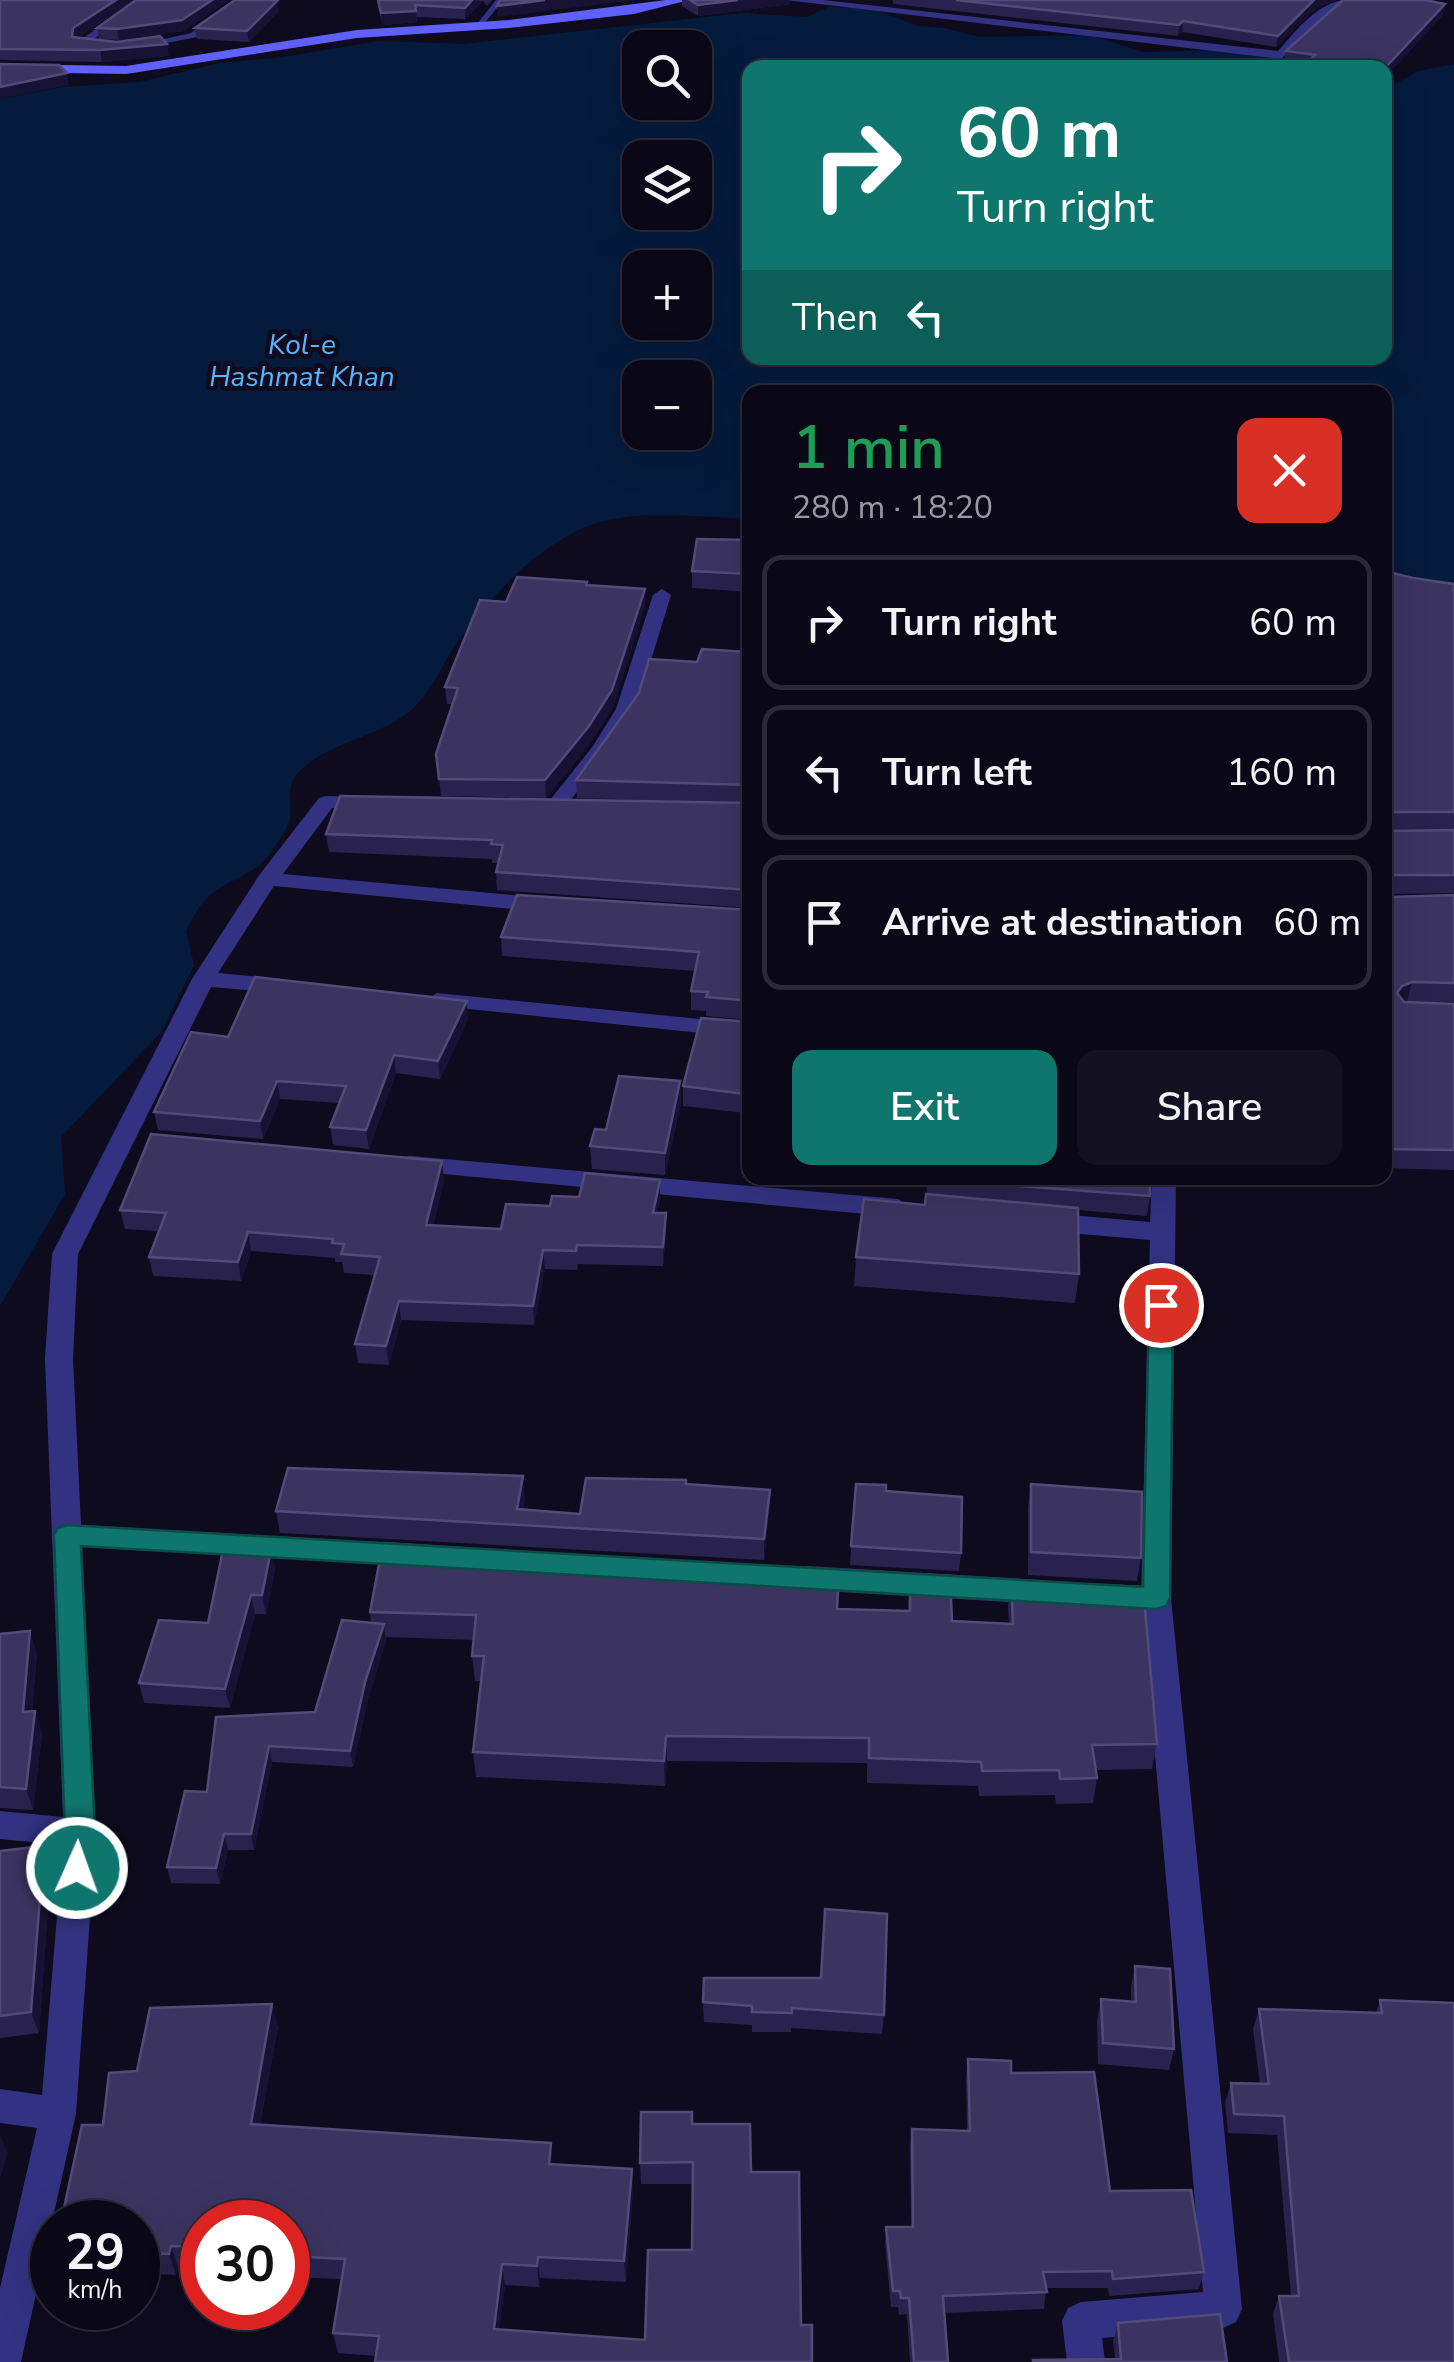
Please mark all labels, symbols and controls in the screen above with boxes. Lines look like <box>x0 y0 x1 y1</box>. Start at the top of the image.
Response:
map controls <box>622 30 712 450</box>
button: search <box>622 30 712 120</box>
text: 60 m <box>957 86 1121 182</box>
icon: right <box>792 100 922 230</box>
button: layers <box>622 140 712 230</box>
text: Turn right <box>957 177 1154 238</box>
button: + <box>622 250 712 340</box>
icon: left <box>898 290 953 345</box>
text: Then <box>792 292 878 343</box>
water label: Kol-e Hashmat Khan <box>209 326 395 396</box>
button: − <box>622 360 712 450</box>
text: 1 min <box>792 407 945 489</box>
button: close <box>1237 418 1342 523</box>
text: 280 m · 18:20 <box>792 486 993 529</box>
icon: right <box>797 595 852 650</box>
text: Turn right <box>882 597 1057 648</box>
text: 60 m <box>1249 597 1337 648</box>
icon: left <box>797 745 852 800</box>
text: Turn left <box>882 747 1032 798</box>
text: 160 m <box>1226 747 1337 798</box>
icon: arrive <box>797 895 852 950</box>
text: Arrive at destination <box>882 897 1243 948</box>
text: 60 m <box>1273 897 1361 948</box>
button: Exit <box>792 1050 1057 1165</box>
button: Share <box>1077 1050 1342 1165</box>
pin <box>1119 1263 1204 1348</box>
icon: arrive <box>1134 1278 1189 1333</box>
position arrow <box>25 1816 129 1920</box>
speed limit sign: 30 <box>180 2200 310 2330</box>
text: 29 <box>65 2218 125 2287</box>
text: km/h <box>67 2273 123 2307</box>

